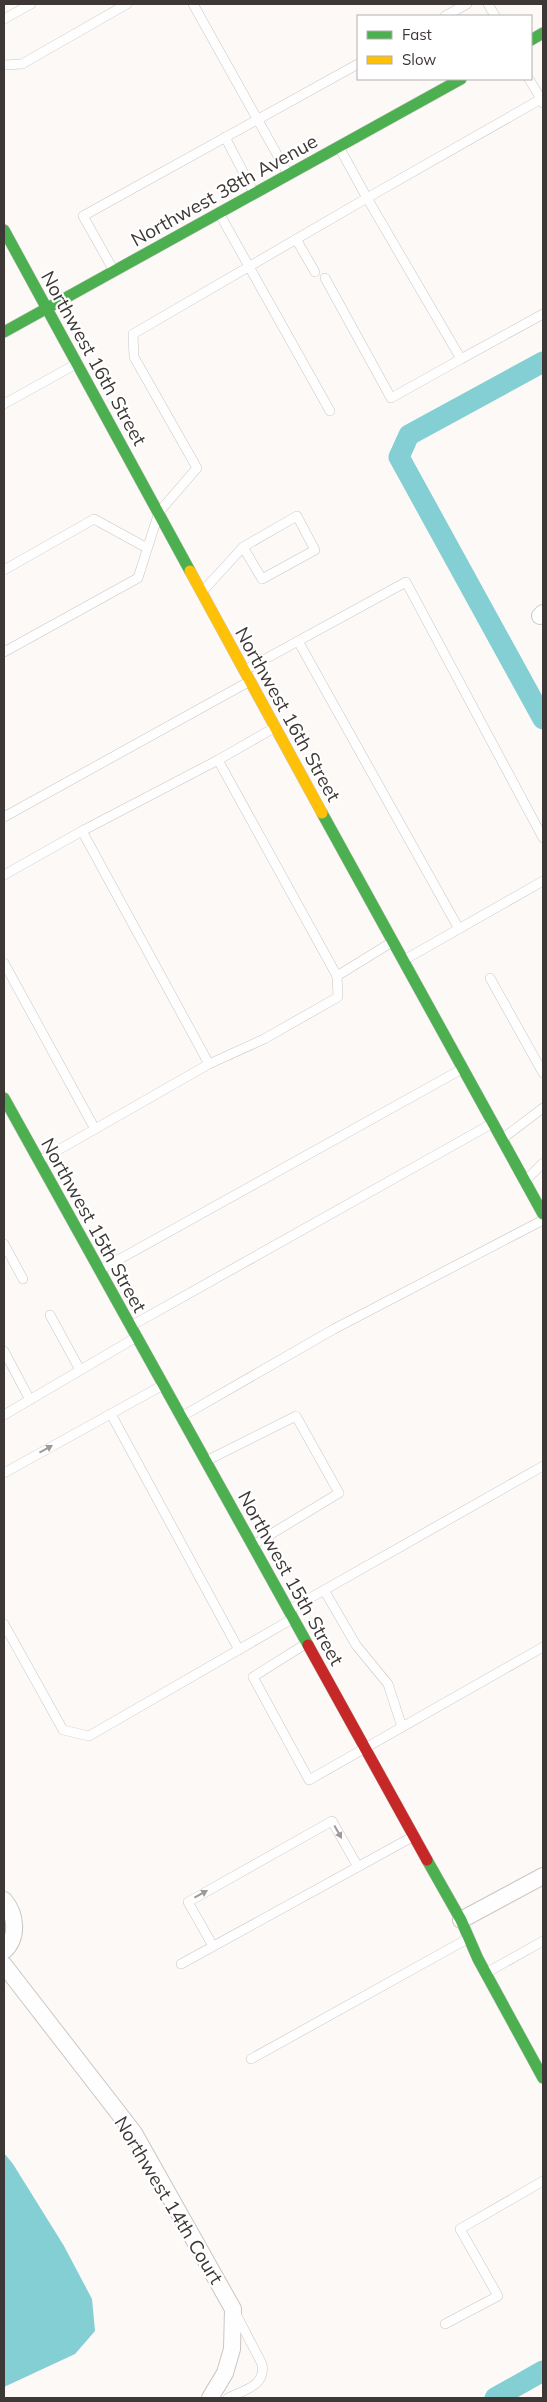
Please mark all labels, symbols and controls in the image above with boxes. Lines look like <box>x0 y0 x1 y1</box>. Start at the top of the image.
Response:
legend <box>357 15 532 80</box>
text: Fast <box>402 25 432 44</box>
text: Slow <box>402 50 436 69</box>
street label: Northwest 38th Avenue <box>127 129 321 251</box>
street label: Northwest 16th Street <box>36 267 152 450</box>
street label: Northwest 16th Street <box>230 623 346 806</box>
street label: Northwest 15th Street <box>36 1134 152 1317</box>
one-way arrow <box>39 1445 54 1453</box>
street label: Northwest 15th Street <box>233 1487 349 1670</box>
one-way arrow <box>334 1824 342 1839</box>
one-way arrow <box>195 1890 208 1899</box>
street label: Northwest 14th Court <box>109 2112 229 2289</box>

